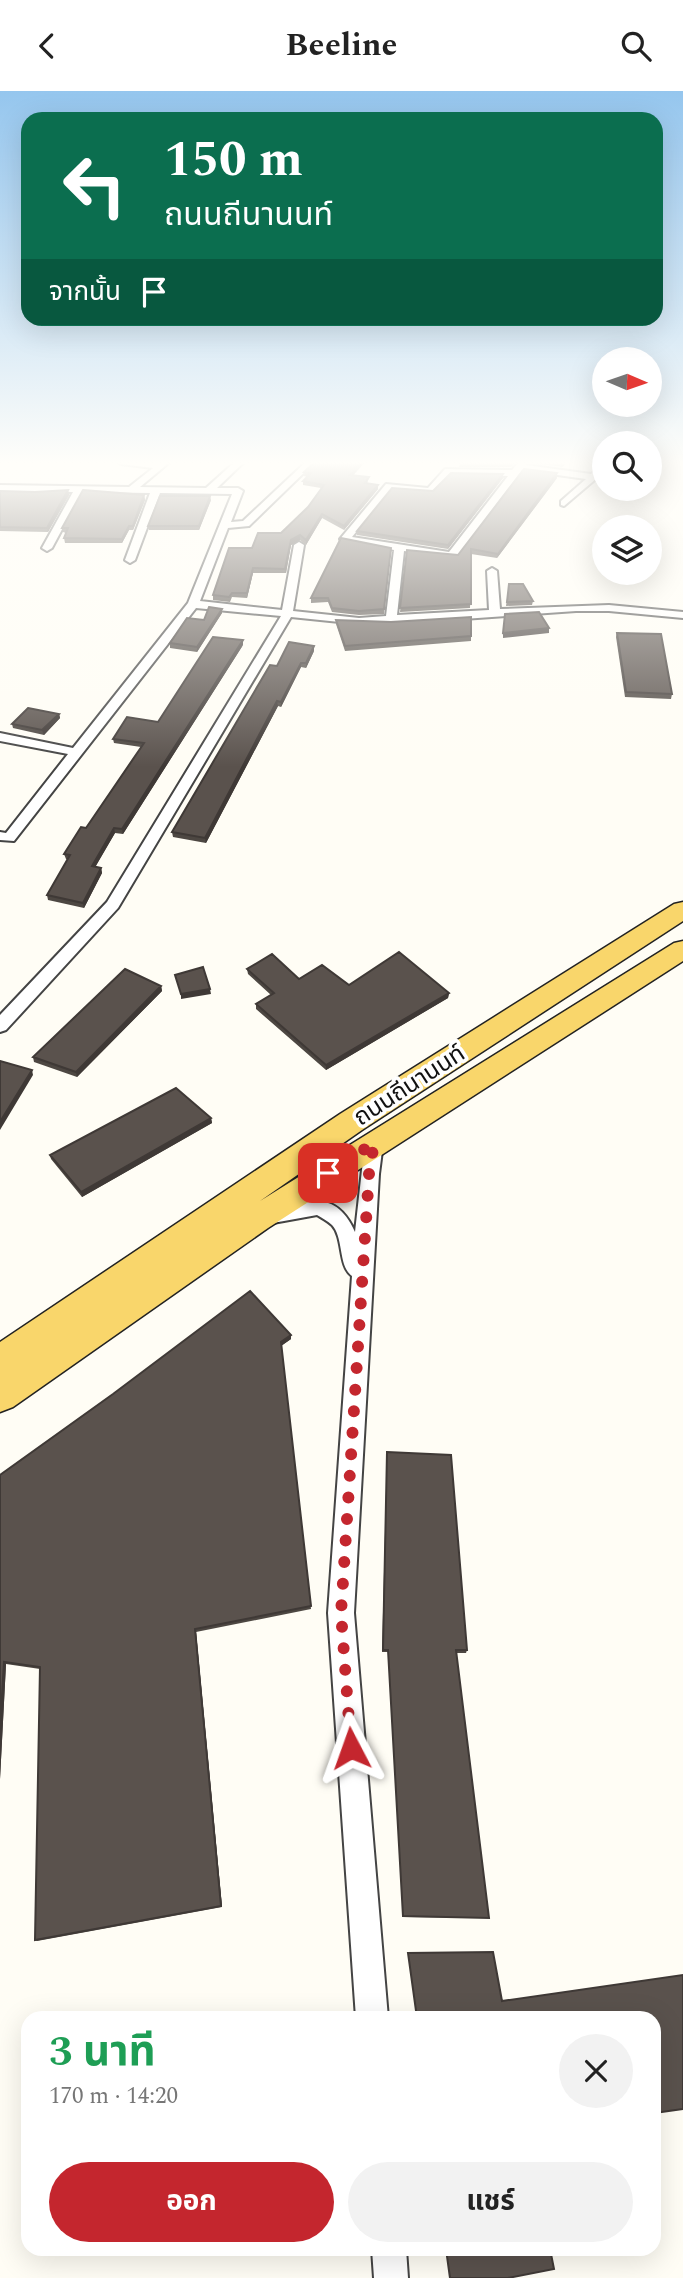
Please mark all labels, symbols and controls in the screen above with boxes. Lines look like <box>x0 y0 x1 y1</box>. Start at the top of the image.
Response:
text: Beeline <box>286 21 397 70</box>
icon: back <box>28 27 66 65</box>
icon: search <box>617 27 655 65</box>
text: 150 m <box>164 123 303 198</box>
icon: left <box>49 140 140 231</box>
text: ถนนถีนานนท์ <box>164 191 333 240</box>
text: จากนั้น <box>49 272 121 312</box>
icon: arrive <box>135 273 173 311</box>
north arrow <box>592 347 662 417</box>
map controls <box>592 347 662 585</box>
button: search <box>592 431 662 501</box>
button: layers <box>592 515 662 585</box>
street label: ถนนถีนานนท์ <box>347 1036 473 1135</box>
pin <box>298 1143 358 1203</box>
icon: arrive <box>309 1154 347 1192</box>
position arrow <box>314 1711 388 1785</box>
text: 3 นาที <box>49 2021 156 2084</box>
button: close <box>559 2034 633 2108</box>
text: 170 m · 14:20 <box>49 2079 178 2114</box>
button: ออก <box>49 2162 334 2242</box>
button: แชร์ <box>348 2162 633 2242</box>

